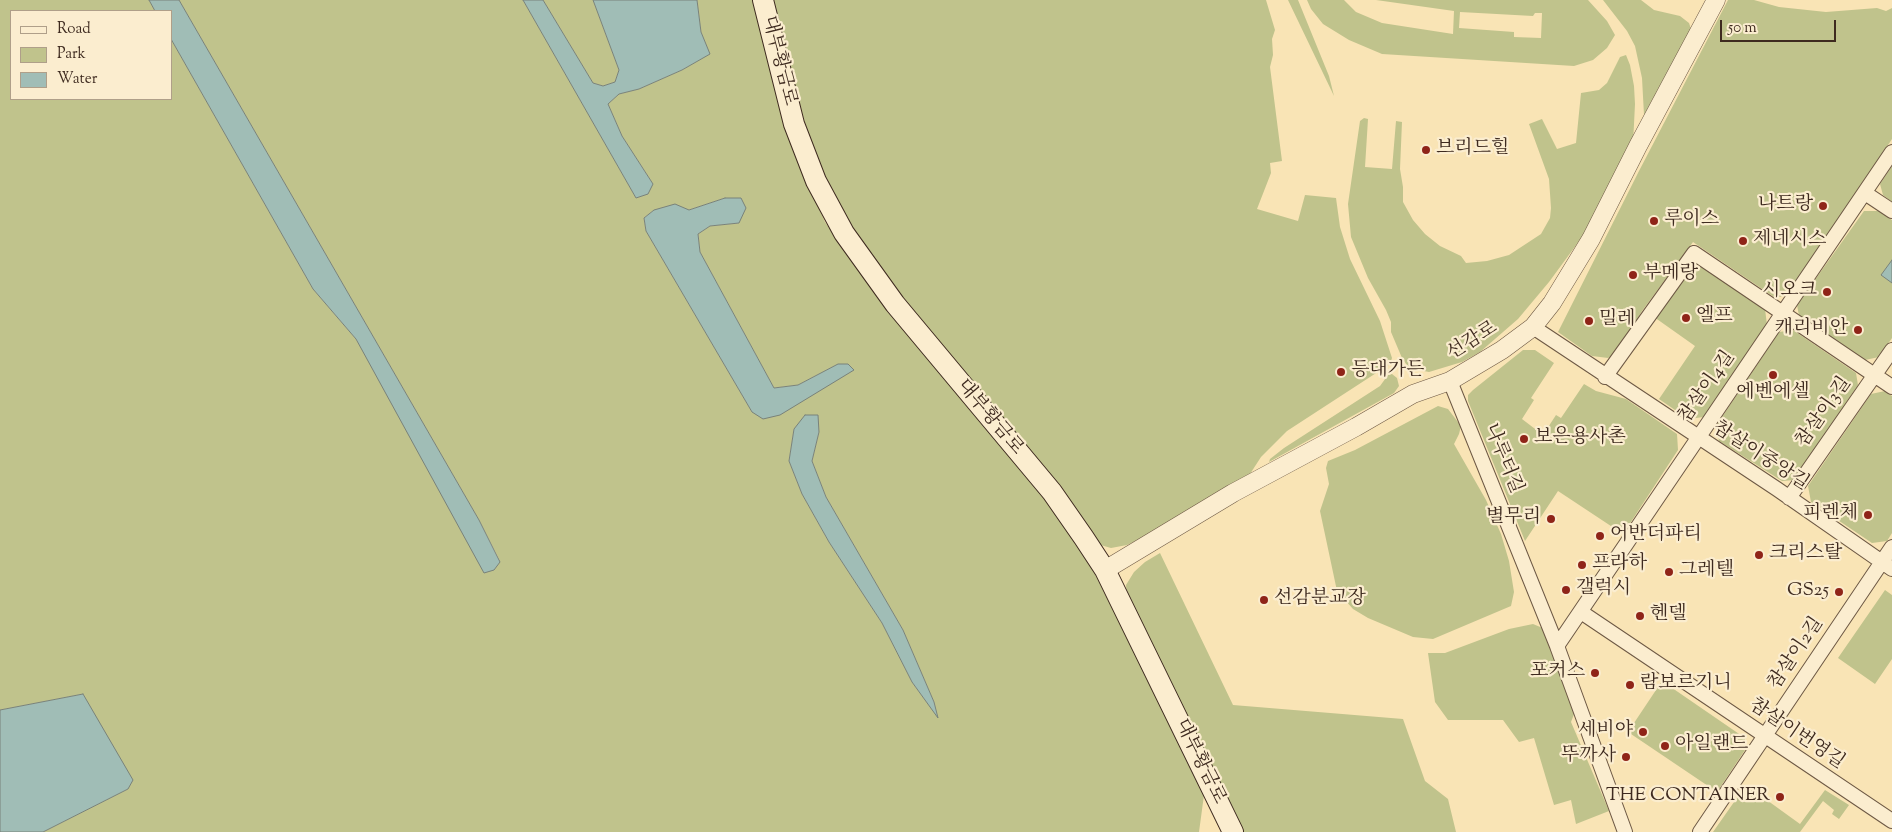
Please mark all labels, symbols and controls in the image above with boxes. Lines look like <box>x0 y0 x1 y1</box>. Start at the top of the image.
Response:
legend <box>10 10 172 100</box>
scale bar <box>1722 10 1838 42</box>
street label: 대부황금로 <box>756 14 800 108</box>
text: 50 m <box>1728 18 1757 39</box>
text: Road <box>57 19 91 40</box>
text: Park <box>57 44 86 65</box>
text: Water <box>57 69 97 90</box>
place label: 브리드힐 <box>1436 139 1509 161</box>
marker: 브리드힐 <box>1420 144 1432 156</box>
place label: 나트랑 <box>1758 195 1813 217</box>
marker: 나트랑 <box>1817 200 1829 212</box>
place label: 루이스 <box>1664 210 1719 232</box>
marker: 루이스 <box>1648 215 1660 227</box>
place label: 제네시스 <box>1753 230 1826 252</box>
marker: 제네시스 <box>1737 235 1749 247</box>
place label: 부메랑 <box>1643 264 1698 286</box>
marker: 부메랑 <box>1627 269 1639 281</box>
place label: 시오크 <box>1762 281 1817 303</box>
marker: 시오크 <box>1821 286 1833 298</box>
place label: 엘프 <box>1696 307 1733 329</box>
place label: 밀레 <box>1599 310 1636 332</box>
marker: 엘프 <box>1680 312 1692 324</box>
marker: 밀레 <box>1583 315 1595 327</box>
street label: 선감로 <box>1444 318 1502 366</box>
place label: 캐리비안 <box>1775 319 1848 341</box>
marker: 캐리비안 <box>1852 324 1864 336</box>
street label: 참살이4길 <box>1675 347 1741 429</box>
place label: 등대가든 <box>1351 361 1424 383</box>
marker: 등대가든 <box>1335 366 1347 378</box>
marker: 에벤에셀 <box>1767 369 1779 381</box>
street label: 참살이3길 <box>1792 373 1858 453</box>
street label: 대부황금로 <box>951 376 1027 460</box>
place label: 에벤에셀 <box>1736 383 1810 405</box>
street label: 참살이중앙길 <box>1708 417 1812 497</box>
street label: 나루터길 <box>1478 421 1526 497</box>
place label: 보은용사촌 <box>1534 428 1626 450</box>
marker: 보은용사촌 <box>1518 433 1530 445</box>
place label: 피렌체 <box>1803 504 1858 526</box>
place label: 별무리 <box>1486 508 1541 530</box>
marker: 피렌체 <box>1862 509 1874 521</box>
marker: 별무리 <box>1545 513 1557 525</box>
place label: 어반더파티 <box>1610 525 1702 547</box>
marker: 어반더파티 <box>1594 530 1606 542</box>
place label: 크리스탈 <box>1769 544 1842 566</box>
marker: 크리스탈 <box>1753 549 1765 561</box>
place label: 프라하 <box>1592 554 1647 576</box>
marker: 프라하 <box>1576 559 1588 571</box>
place label: 그레텔 <box>1679 561 1734 583</box>
marker: 그레텔 <box>1663 566 1675 578</box>
place label: 갤럭시 <box>1576 579 1631 601</box>
place label: GS25 <box>1787 581 1829 603</box>
marker: 갤럭시 <box>1560 584 1572 596</box>
marker: GS25 <box>1833 586 1845 598</box>
place label: 선감분교장 <box>1274 589 1366 611</box>
marker: 선감분교장 <box>1258 594 1270 606</box>
place label: 헨델 <box>1650 605 1687 627</box>
marker: 헨델 <box>1634 610 1646 622</box>
street label: 참살이2길 <box>1765 614 1829 694</box>
place label: 포커스 <box>1530 662 1585 684</box>
marker: 포커스 <box>1589 667 1601 679</box>
place label: 람보르기니 <box>1640 674 1732 696</box>
marker: 람보르기니 <box>1624 679 1636 691</box>
street label: 참살이번영길 <box>1744 695 1848 775</box>
street label: 대부황금로 <box>1169 716 1229 808</box>
place label: 세비야 <box>1578 721 1633 743</box>
marker: 세비야 <box>1637 726 1649 738</box>
place label: 아일랜드 <box>1675 735 1748 757</box>
marker: 아일랜드 <box>1659 740 1671 752</box>
place label: 뚜까사 <box>1561 746 1616 768</box>
marker: 뚜까사 <box>1620 751 1632 763</box>
place label: THE CONTAINER <box>1606 786 1770 808</box>
marker: THE CONTAINER <box>1774 791 1786 803</box>

